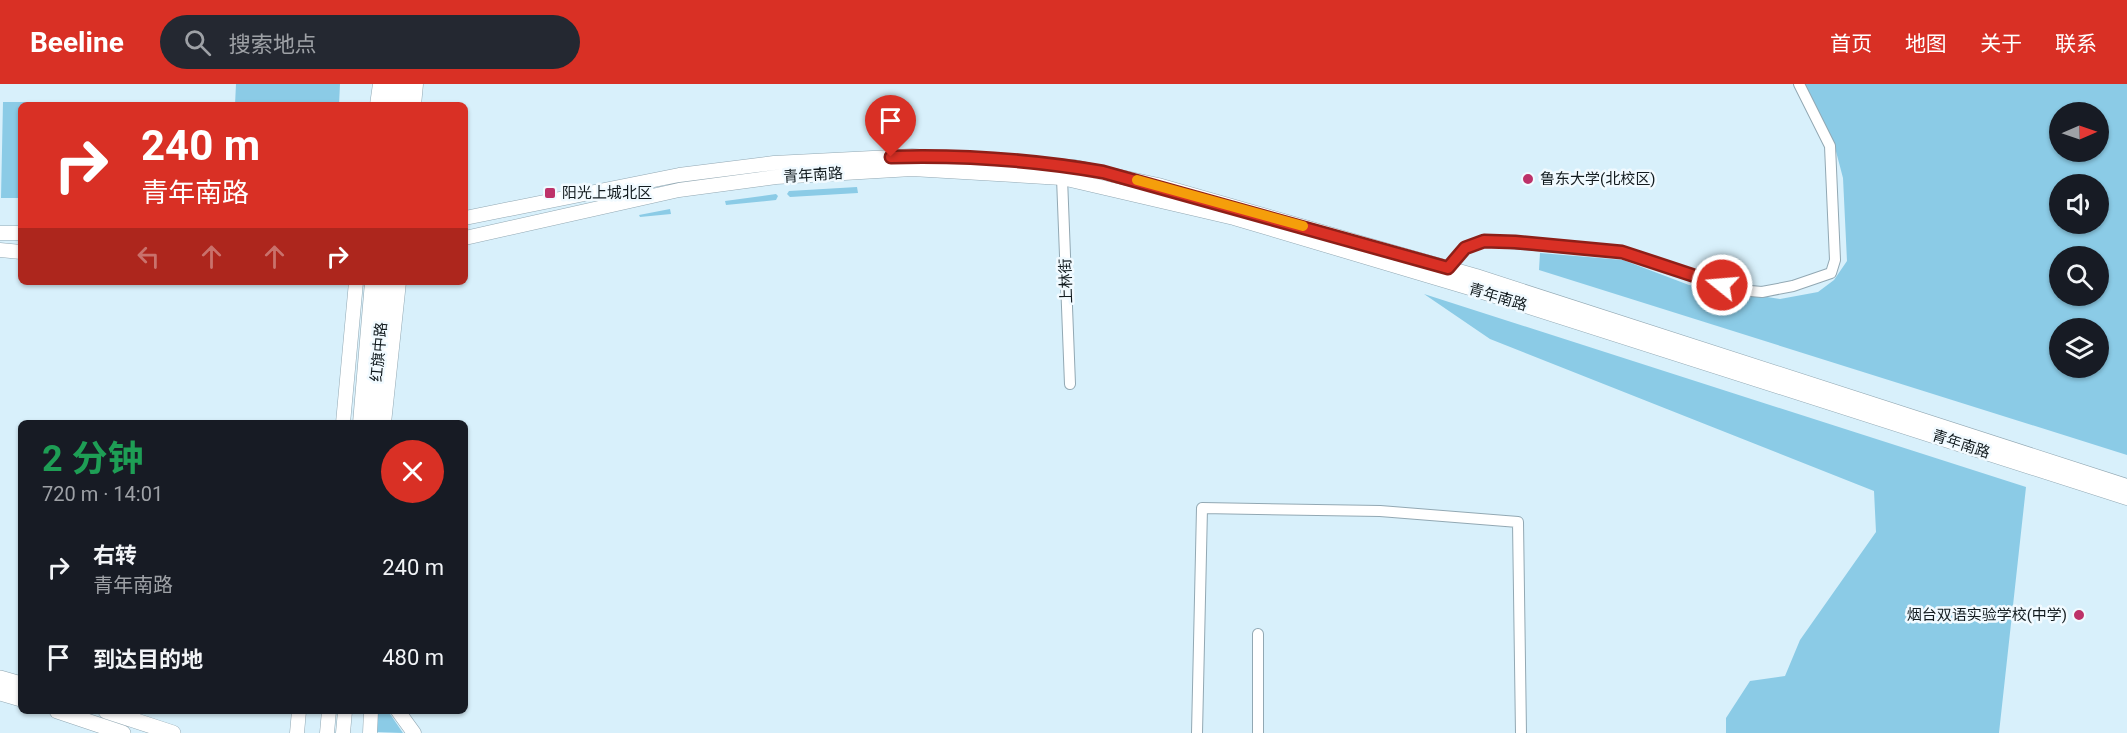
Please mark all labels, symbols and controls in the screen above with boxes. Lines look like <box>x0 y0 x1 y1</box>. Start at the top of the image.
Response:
search box <box>160 15 580 69</box>
text: Beeline <box>30 26 124 59</box>
icon: search <box>181 26 214 59</box>
text: 搜索地点 <box>229 32 317 57</box>
text: 首页 <box>1830 32 1872 56</box>
text: 地图 <box>1905 32 1947 56</box>
text: 关于 <box>1980 32 2022 56</box>
text: 联系 <box>2055 32 2097 56</box>
pin <box>865 95 916 157</box>
north arrow <box>2049 102 2109 162</box>
map controls <box>2049 102 2109 378</box>
icon: arrive <box>874 104 907 137</box>
text: 240 m <box>141 121 260 170</box>
icon: right <box>42 126 120 204</box>
street label: 青年南路 <box>782 164 844 186</box>
place label: 鲁东大学(北校区) <box>1540 170 1655 188</box>
marker: 鲁东大学(北校区) <box>1521 172 1535 186</box>
button: sound <box>2049 174 2109 234</box>
text: 青年南路 <box>141 177 249 209</box>
place label: 阳光上城北区 <box>562 184 652 202</box>
marker: 阳光上城北区 <box>543 186 557 200</box>
icon: left <box>132 240 165 273</box>
icon: ahead <box>195 240 228 273</box>
icon: ahead <box>258 240 291 273</box>
icon: right <box>321 240 354 273</box>
button: search <box>2049 246 2109 306</box>
position arrow <box>1690 253 1754 317</box>
street label: 上林街 <box>1056 258 1076 304</box>
street label: 青年南路 <box>1467 280 1529 314</box>
button: layers <box>2049 318 2109 378</box>
street label: 红旗中路 <box>367 321 391 383</box>
street label: 青年南路 <box>1930 426 1992 462</box>
text: 2 分钟 <box>42 438 144 480</box>
button: close <box>381 440 444 503</box>
text: 720 m · 14:01 <box>42 482 163 506</box>
text: 右转 <box>93 543 137 568</box>
icon: right <box>42 551 75 584</box>
text: 240 m <box>382 555 444 580</box>
text: 青年南路 <box>93 573 173 597</box>
place label: 烟台双语实验学校(中学) <box>1907 606 2067 624</box>
marker: 烟台双语实验学校(中学) <box>2072 608 2086 622</box>
icon: arrive <box>42 641 75 674</box>
text: 480 m <box>382 645 444 670</box>
text: 到达目的地 <box>93 647 203 672</box>

